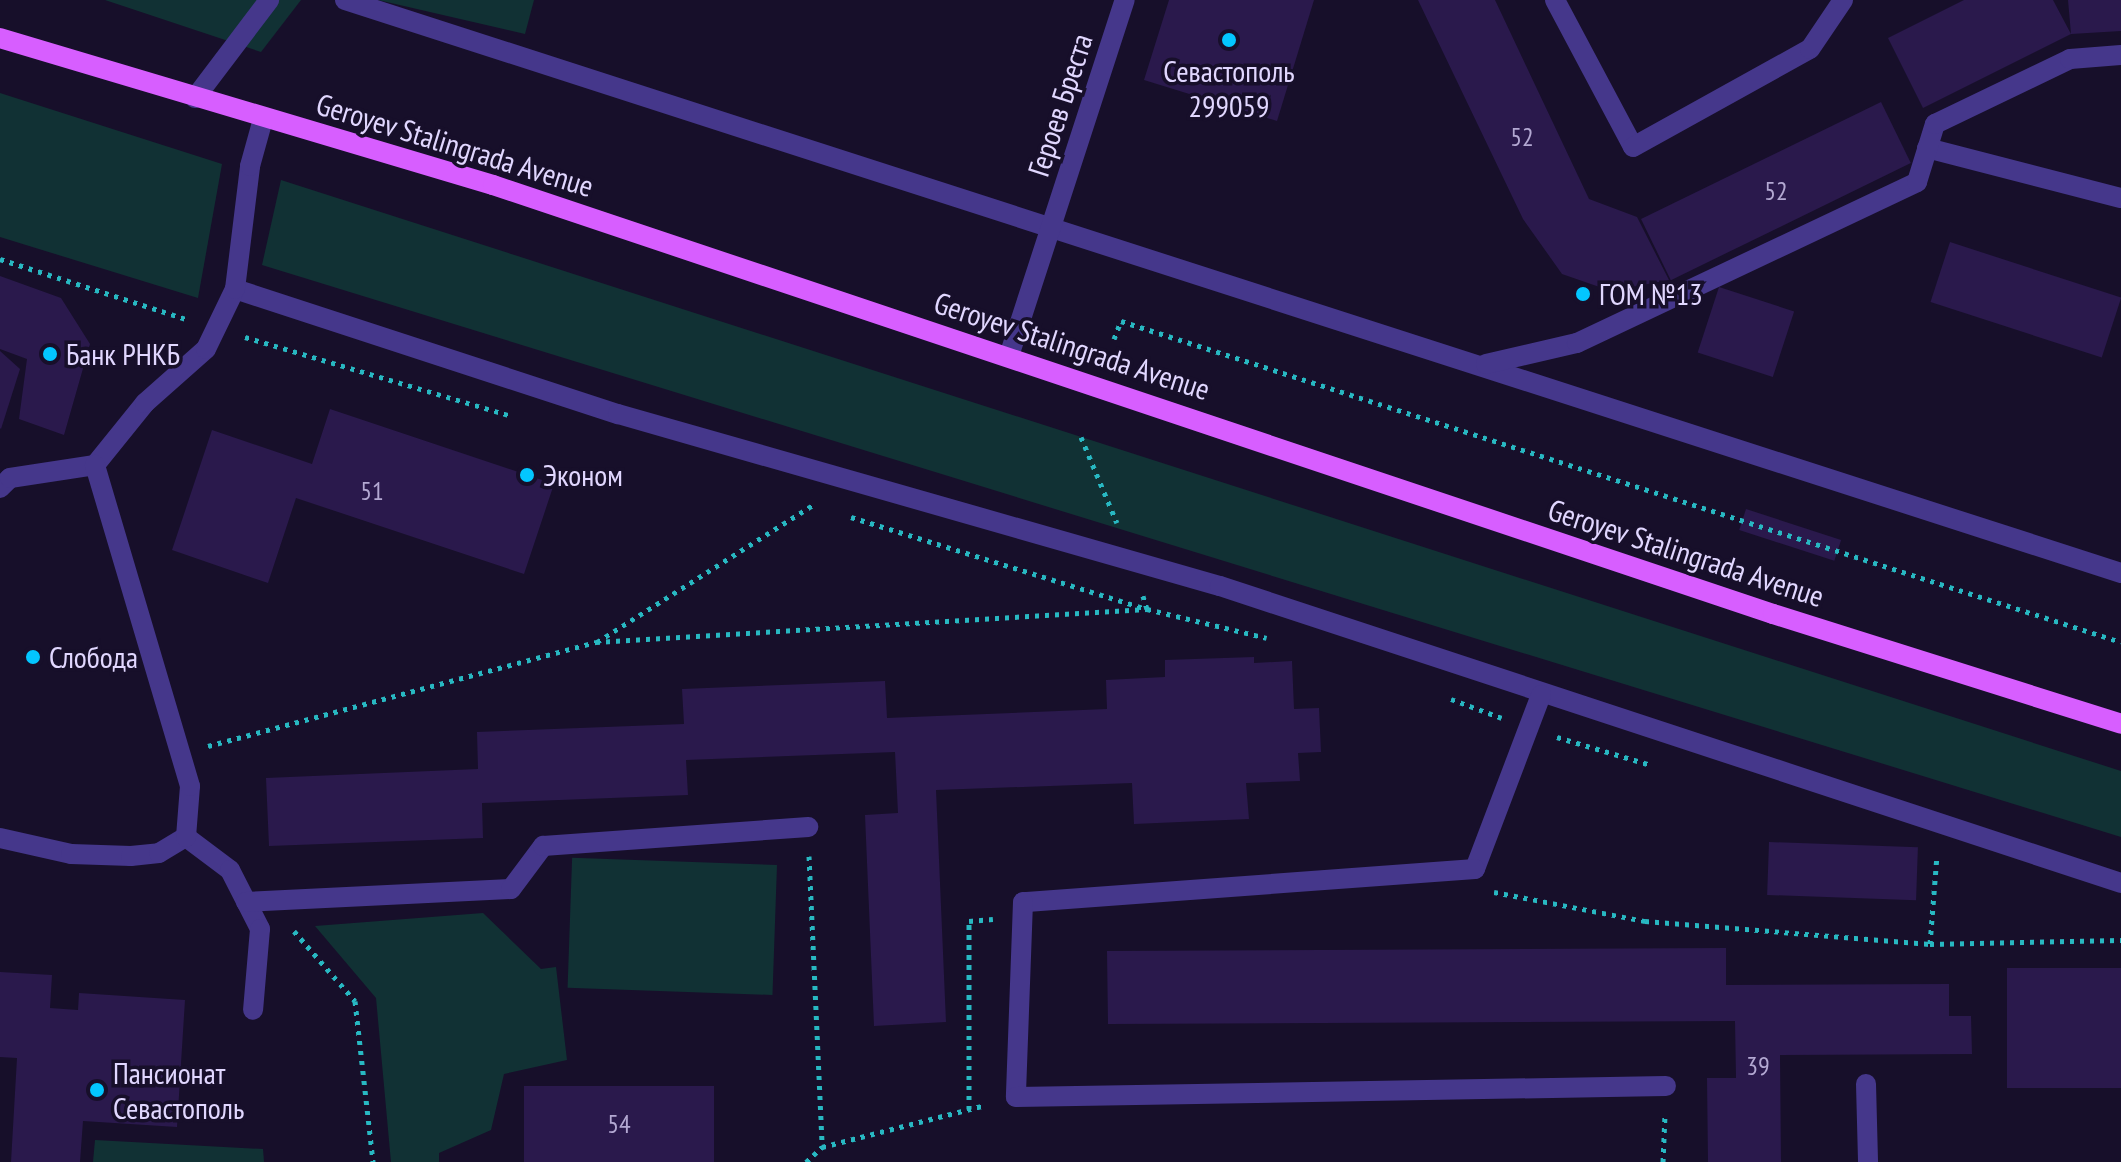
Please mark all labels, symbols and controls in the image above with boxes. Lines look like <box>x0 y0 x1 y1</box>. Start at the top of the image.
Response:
street label: Героев Бреста <box>1020 29 1100 181</box>
marker: Севастополь 299059 <box>1220 31 1238 49</box>
place label: Севастополь 299059 <box>1163 53 1295 124</box>
street label: Geroyev Stalingrada Avenue <box>311 85 599 205</box>
house number: 52 <box>1510 121 1534 153</box>
house number: 52 <box>1764 175 1788 207</box>
place label: ГОМ №13 <box>1599 276 1703 312</box>
street label: Geroyev Stalingrada Avenue <box>929 284 1215 408</box>
marker: ГОМ №13 <box>1574 285 1592 303</box>
place label: Банк РНКБ <box>66 336 180 372</box>
marker: Банк РНКБ <box>41 345 59 363</box>
place label: Эконом <box>543 457 623 493</box>
marker: Эконом <box>518 466 536 484</box>
house number: 51 <box>360 475 384 507</box>
street label: Geroyev Stalingrada Avenue <box>1543 491 1829 615</box>
place label: Слобода <box>49 639 138 675</box>
marker: Слобода <box>24 648 42 666</box>
house number: 39 <box>1746 1050 1770 1082</box>
place label: Пансионат Севастополь <box>113 1055 244 1126</box>
marker: Пансионат Севастополь <box>88 1081 106 1099</box>
house number: 54 <box>607 1108 631 1140</box>

